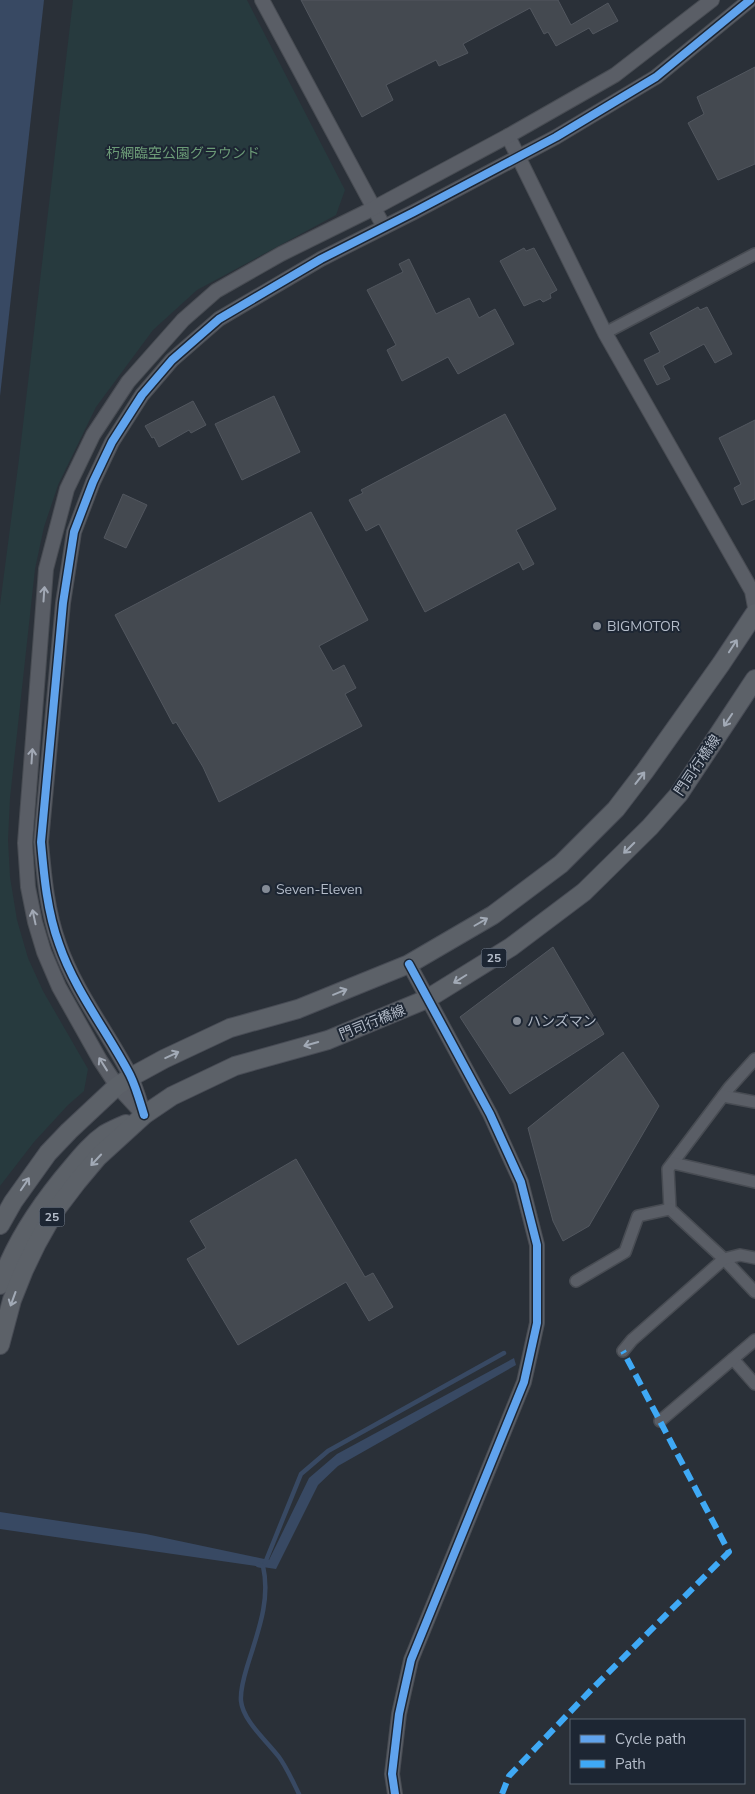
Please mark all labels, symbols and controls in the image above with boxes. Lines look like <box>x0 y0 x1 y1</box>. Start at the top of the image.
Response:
park label: 朽網臨空公園グラウンド <box>106 144 260 163</box>
one-way arrow <box>39 586 49 602</box>
place label: BIGMOTOR <box>607 617 680 636</box>
marker: BIGMOTOR <box>591 620 603 632</box>
one-way arrow <box>729 639 739 653</box>
one-way arrow <box>723 712 733 726</box>
street label: 門司行橋線 <box>670 731 725 800</box>
one-way arrow <box>27 748 37 764</box>
one-way arrow <box>634 772 645 785</box>
one-way arrow <box>623 842 635 854</box>
place label: Seven-Eleven <box>276 880 363 899</box>
marker: Seven-Eleven <box>260 883 272 895</box>
one-way arrow <box>29 910 38 926</box>
one-way arrow <box>474 917 489 927</box>
road number: 25 <box>482 948 506 968</box>
one-way arrow <box>453 974 467 984</box>
one-way arrow <box>332 987 347 996</box>
street label: 門司行橋線 <box>336 1001 408 1044</box>
place label: ハンズマン <box>527 1012 597 1031</box>
marker: ハンズマン <box>511 1015 523 1027</box>
one-way arrow <box>304 1040 320 1050</box>
one-way arrow <box>164 1050 179 1059</box>
one-way arrow <box>97 1057 107 1071</box>
one-way arrow <box>90 1154 102 1167</box>
one-way arrow <box>20 1177 30 1191</box>
road number: 25 <box>40 1208 64 1226</box>
one-way arrow <box>8 1290 17 1306</box>
legend <box>570 1719 745 1784</box>
text: Cycle path <box>615 1729 686 1749</box>
text: Path <box>615 1754 646 1774</box>

